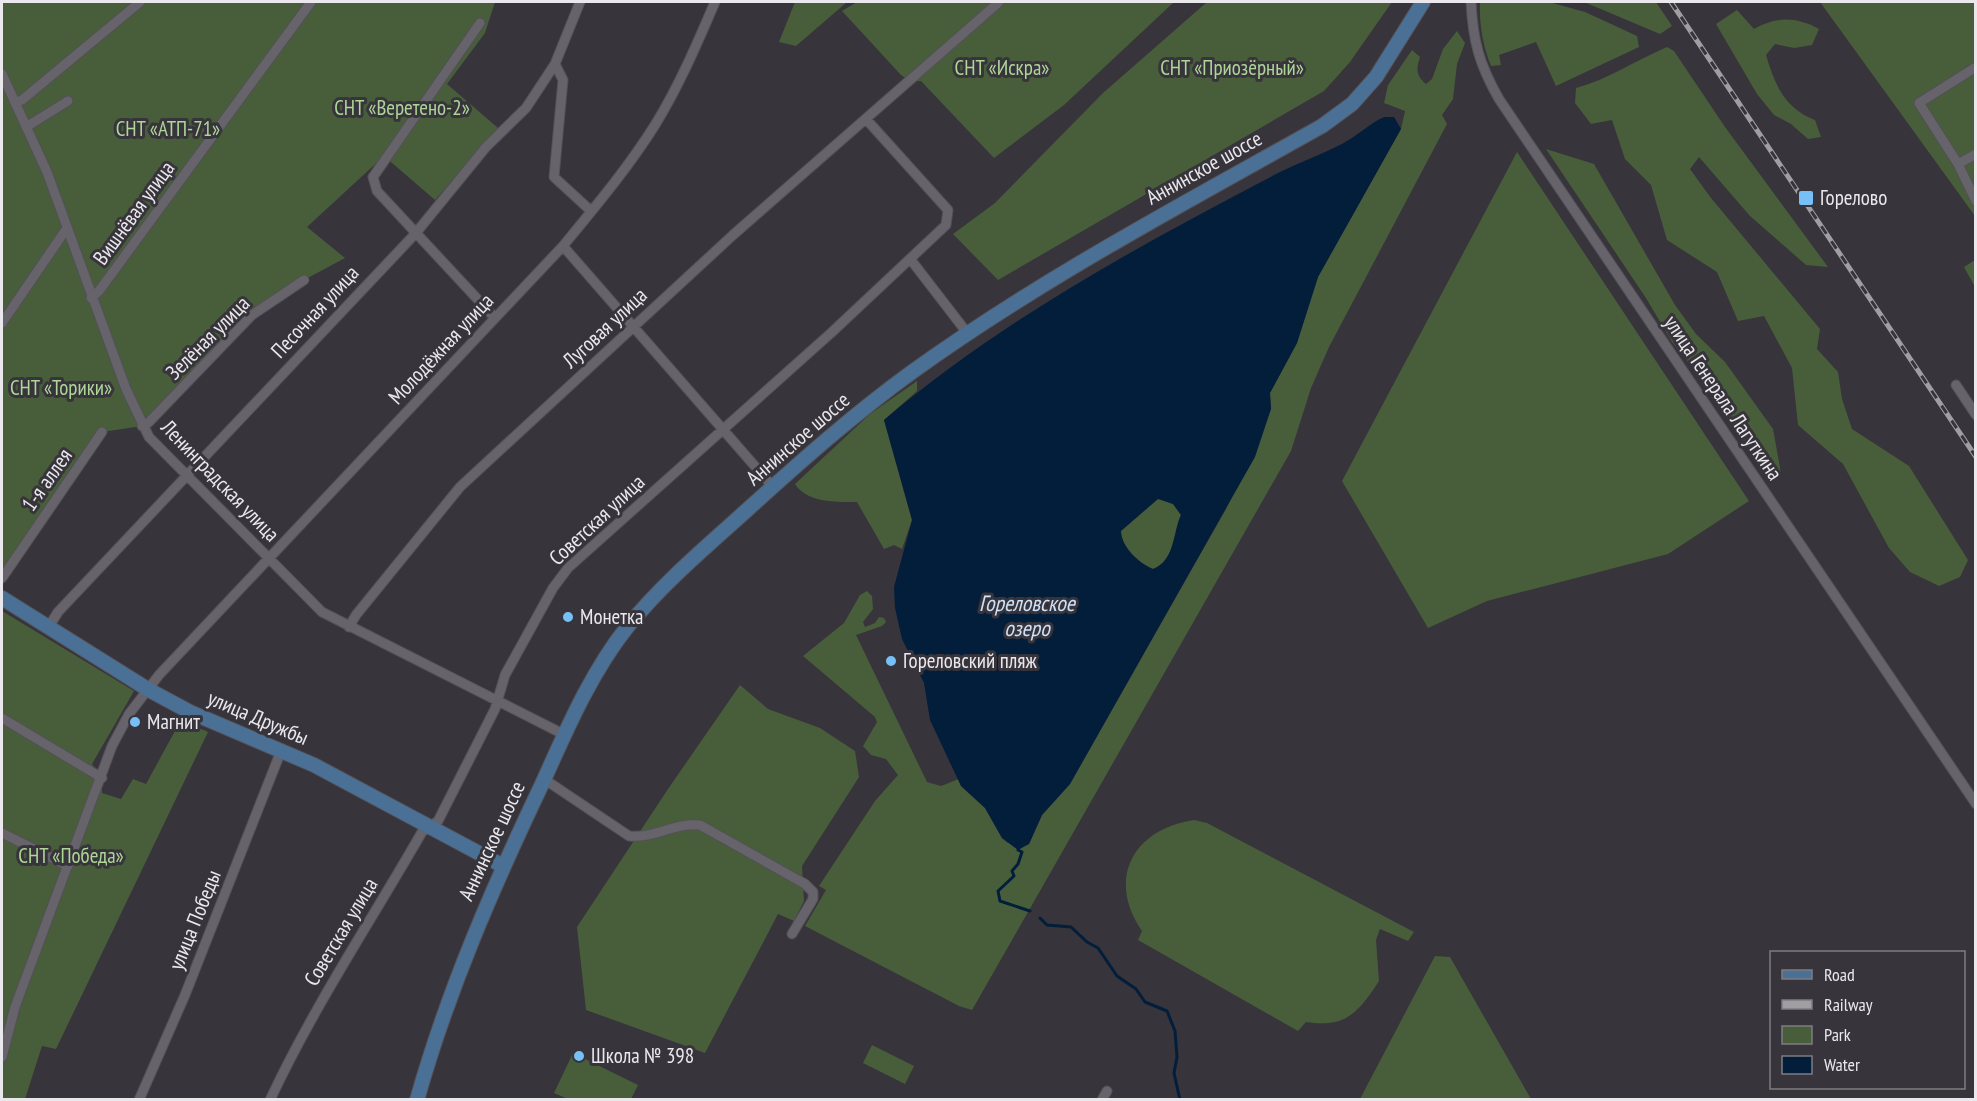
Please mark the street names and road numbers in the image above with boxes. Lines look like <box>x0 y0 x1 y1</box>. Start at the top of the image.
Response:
street label: Аннинское шоссе <box>1141 125 1267 211</box>
street label: Вишнёвая улица <box>87 156 180 270</box>
street label: Песочная улица <box>265 260 364 364</box>
street label: Луговая улица <box>556 282 653 374</box>
street label: Молодёжная улица <box>382 287 499 410</box>
street label: Зелёная улица <box>160 290 255 385</box>
street label: улица Генерала Лагуткина <box>1658 310 1789 485</box>
street label: Аннинское шоссе <box>740 386 855 491</box>
street label: Ленинградская улица <box>155 413 285 547</box>
street label: 1-я аллея <box>15 443 78 516</box>
street label: Советская улица <box>543 468 650 571</box>
street label: улица Дружбы <box>204 684 313 751</box>
street label: Аннинское шоссе <box>452 777 531 905</box>
street label: улица Победы <box>162 866 227 974</box>
street label: Советская улица <box>298 873 383 991</box>

